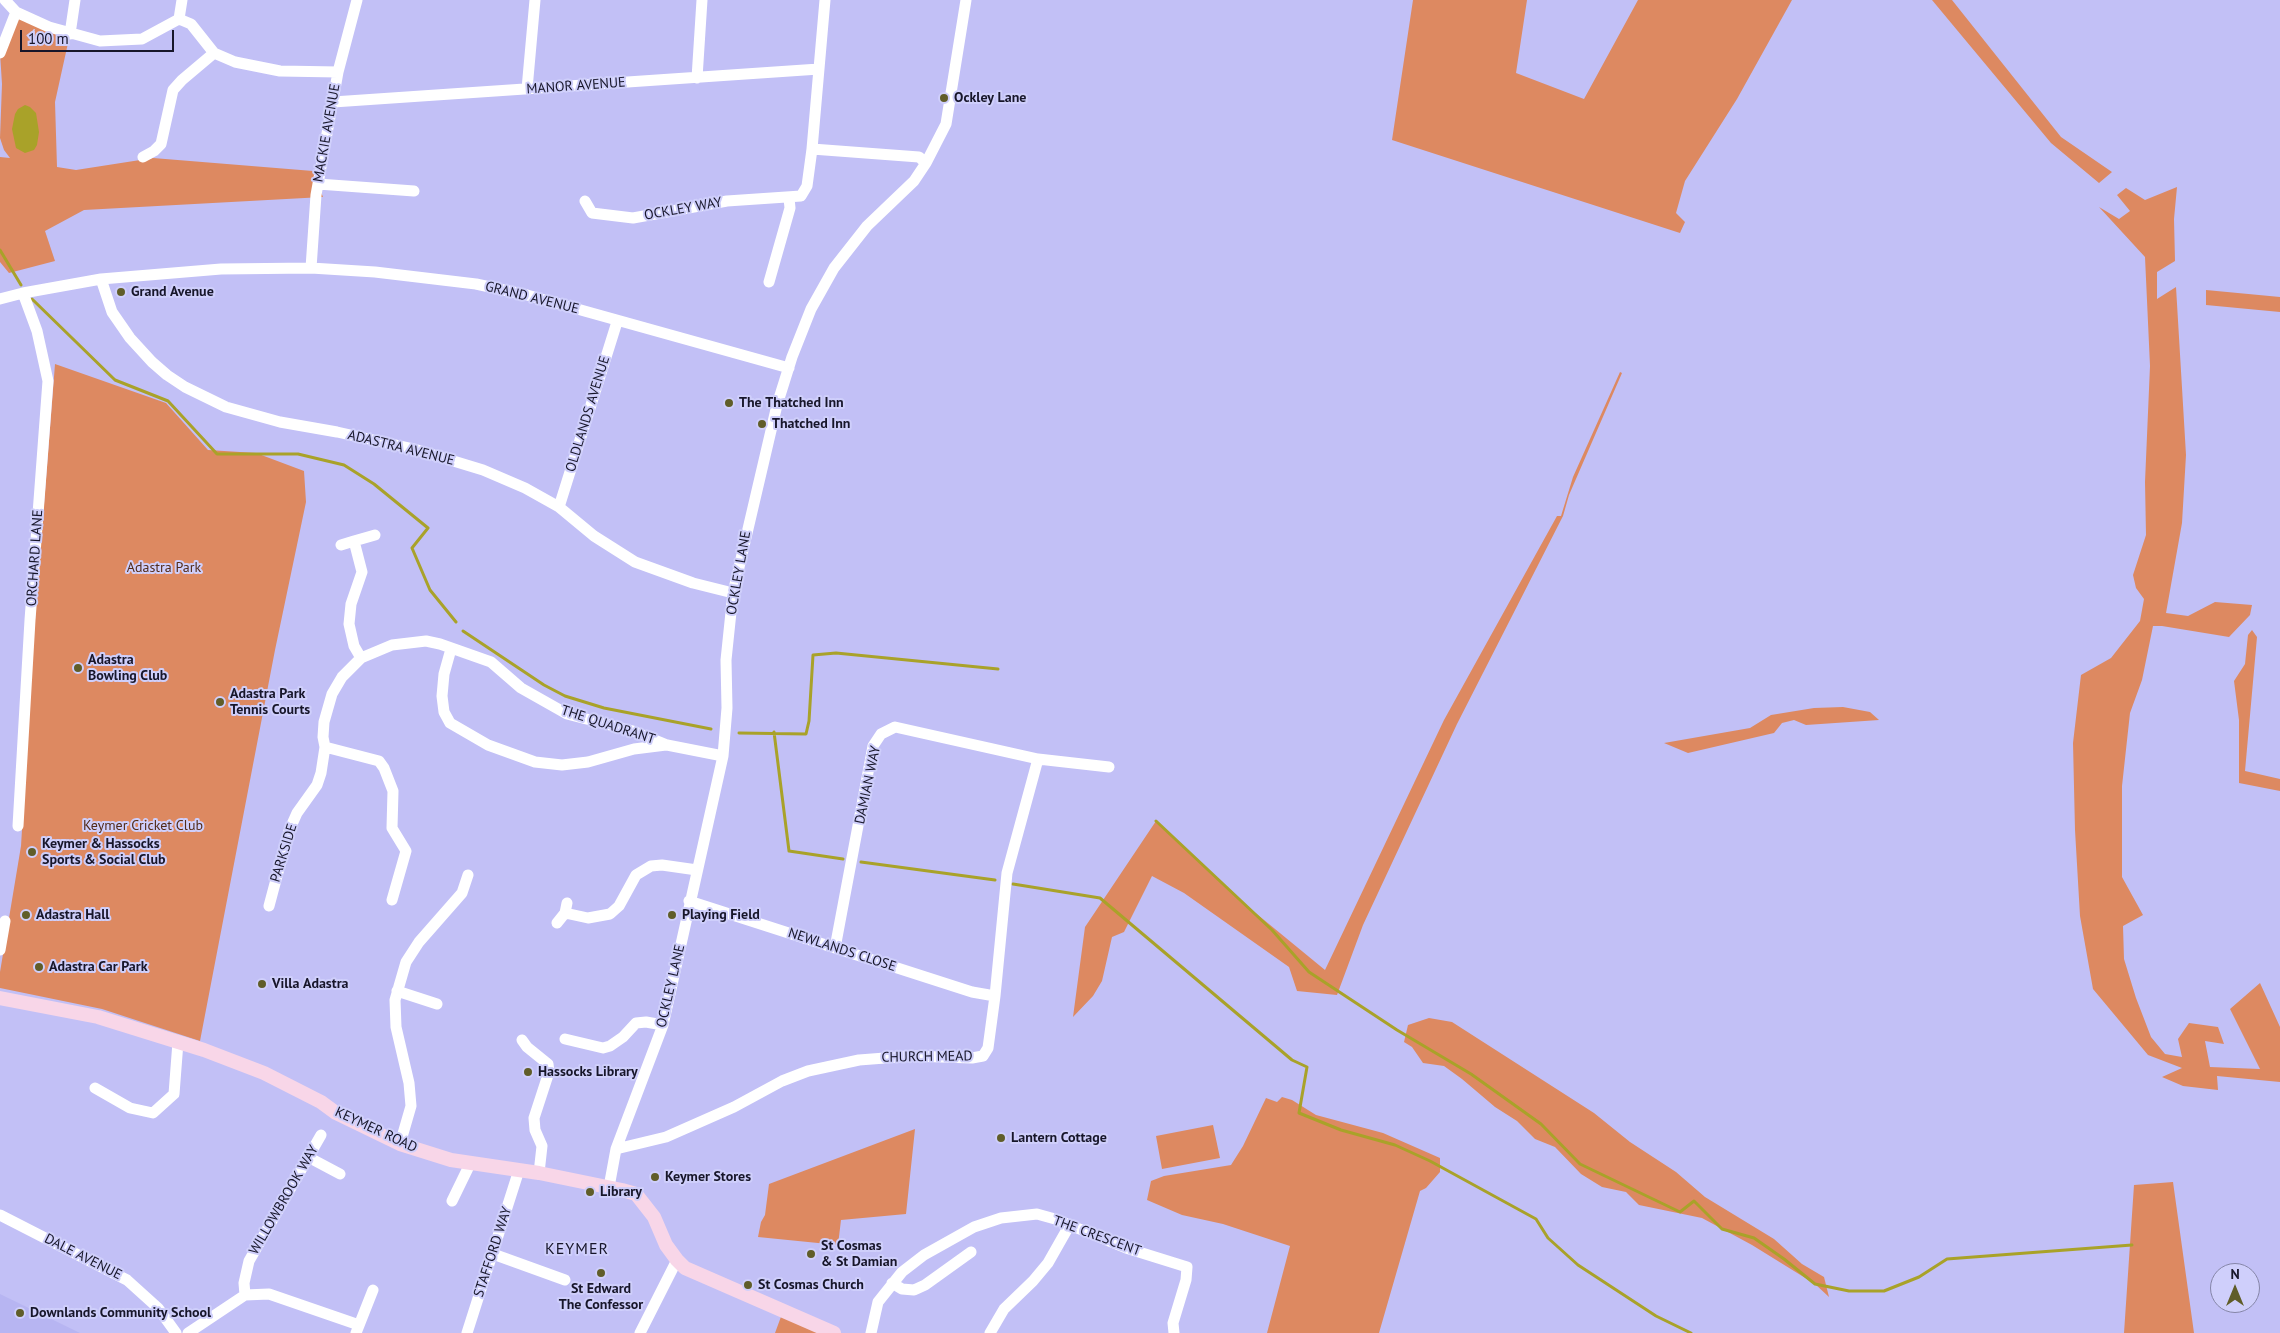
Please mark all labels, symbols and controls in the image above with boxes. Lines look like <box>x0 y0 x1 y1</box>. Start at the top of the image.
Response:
scale bar <box>22 20 176 52</box>
text: 100 m <box>28 29 69 48</box>
street label: MANOR AVENUE <box>526 74 626 98</box>
street label: MACKIE AVENUE <box>310 82 344 184</box>
place label: Ockley Lane <box>954 90 1026 106</box>
marker: Ockley Lane <box>938 92 950 104</box>
street label: OCKLEY WAY <box>643 194 723 224</box>
street label: GRAND AVENUE <box>483 278 581 318</box>
place label: Grand Avenue <box>131 284 214 300</box>
marker: Grand Avenue <box>115 286 127 298</box>
street label: OLDLANDS AVENUE <box>562 354 614 474</box>
place label: The Thatched Inn <box>739 395 844 411</box>
marker: The Thatched Inn <box>723 397 735 409</box>
place label: Thatched Inn <box>772 416 850 432</box>
marker: Thatched Inn <box>756 418 768 430</box>
street label: ADASTRA AVENUE <box>346 427 456 469</box>
street label: ORCHARD LANE <box>23 509 47 607</box>
street label: OCKLEY LANE <box>723 530 755 616</box>
park label: Adastra Park <box>127 560 201 576</box>
place label: Adastra Bowling Club <box>88 652 167 684</box>
marker: Adastra Bowling Club <box>72 662 84 674</box>
place label: Adastra Park Tennis Courts <box>230 686 310 719</box>
marker: Adastra Park Tennis Courts <box>214 696 226 708</box>
street label: THE QUADRANT <box>559 702 657 748</box>
street label: DAMIAN WAY <box>851 744 885 826</box>
park label: Keymer Cricket Club <box>83 818 203 834</box>
street label: PARKSIDE <box>267 822 301 884</box>
place label: Keymer & Hassocks Sports & Social Club <box>42 836 165 869</box>
marker: Keymer & Hassocks Sports & Social Club <box>26 846 38 858</box>
place label: Adastra Hall <box>36 907 109 923</box>
place label: Playing Field <box>682 907 760 923</box>
marker: Adastra Hall <box>20 909 32 921</box>
marker: Playing Field <box>666 909 678 921</box>
street label: NEWLANDS CLOSE <box>786 925 898 975</box>
street label: OCKLEY LANE <box>653 943 689 1029</box>
place label: Adastra Car Park <box>49 959 148 975</box>
marker: Adastra Car Park <box>33 961 45 973</box>
place label: Villa Adastra <box>272 976 349 992</box>
marker: Villa Adastra <box>256 978 268 990</box>
street label: CHURCH MEAD <box>881 1048 973 1066</box>
place label: Hassocks Library <box>538 1064 638 1080</box>
marker: Hassocks Library <box>522 1066 534 1078</box>
street label: KEYMER ROAD <box>332 1104 420 1156</box>
place label: Lantern Cottage <box>1011 1130 1107 1146</box>
marker: Lantern Cottage <box>995 1132 1007 1144</box>
street label: WILLOWBROOK WAY <box>246 1142 322 1258</box>
place label: Keymer Stores <box>665 1169 751 1185</box>
marker: Keymer Stores <box>649 1171 661 1183</box>
place label: Library <box>600 1184 642 1200</box>
marker: Library <box>584 1186 596 1198</box>
street label: STAFFORD WAY <box>470 1205 516 1299</box>
street label: THE CRESCENT <box>1051 1212 1143 1260</box>
street label: DALE AVENUE <box>42 1230 124 1284</box>
place label: St Cosmas & St Damian <box>821 1238 897 1270</box>
district label: KEYMER <box>544 1239 610 1259</box>
marker: St Cosmas & St Damian <box>805 1248 817 1260</box>
north arrow <box>2210 1263 2260 1313</box>
text: N <box>2230 1265 2240 1283</box>
marker: St Edward The Confessor <box>595 1267 607 1279</box>
place label: St Cosmas Church <box>758 1277 864 1293</box>
marker: St Cosmas Church <box>742 1279 754 1291</box>
place label: St Edward The Confessor <box>559 1281 643 1314</box>
place label: Downlands Community School <box>30 1305 211 1321</box>
marker: Downlands Community School <box>14 1307 26 1319</box>

